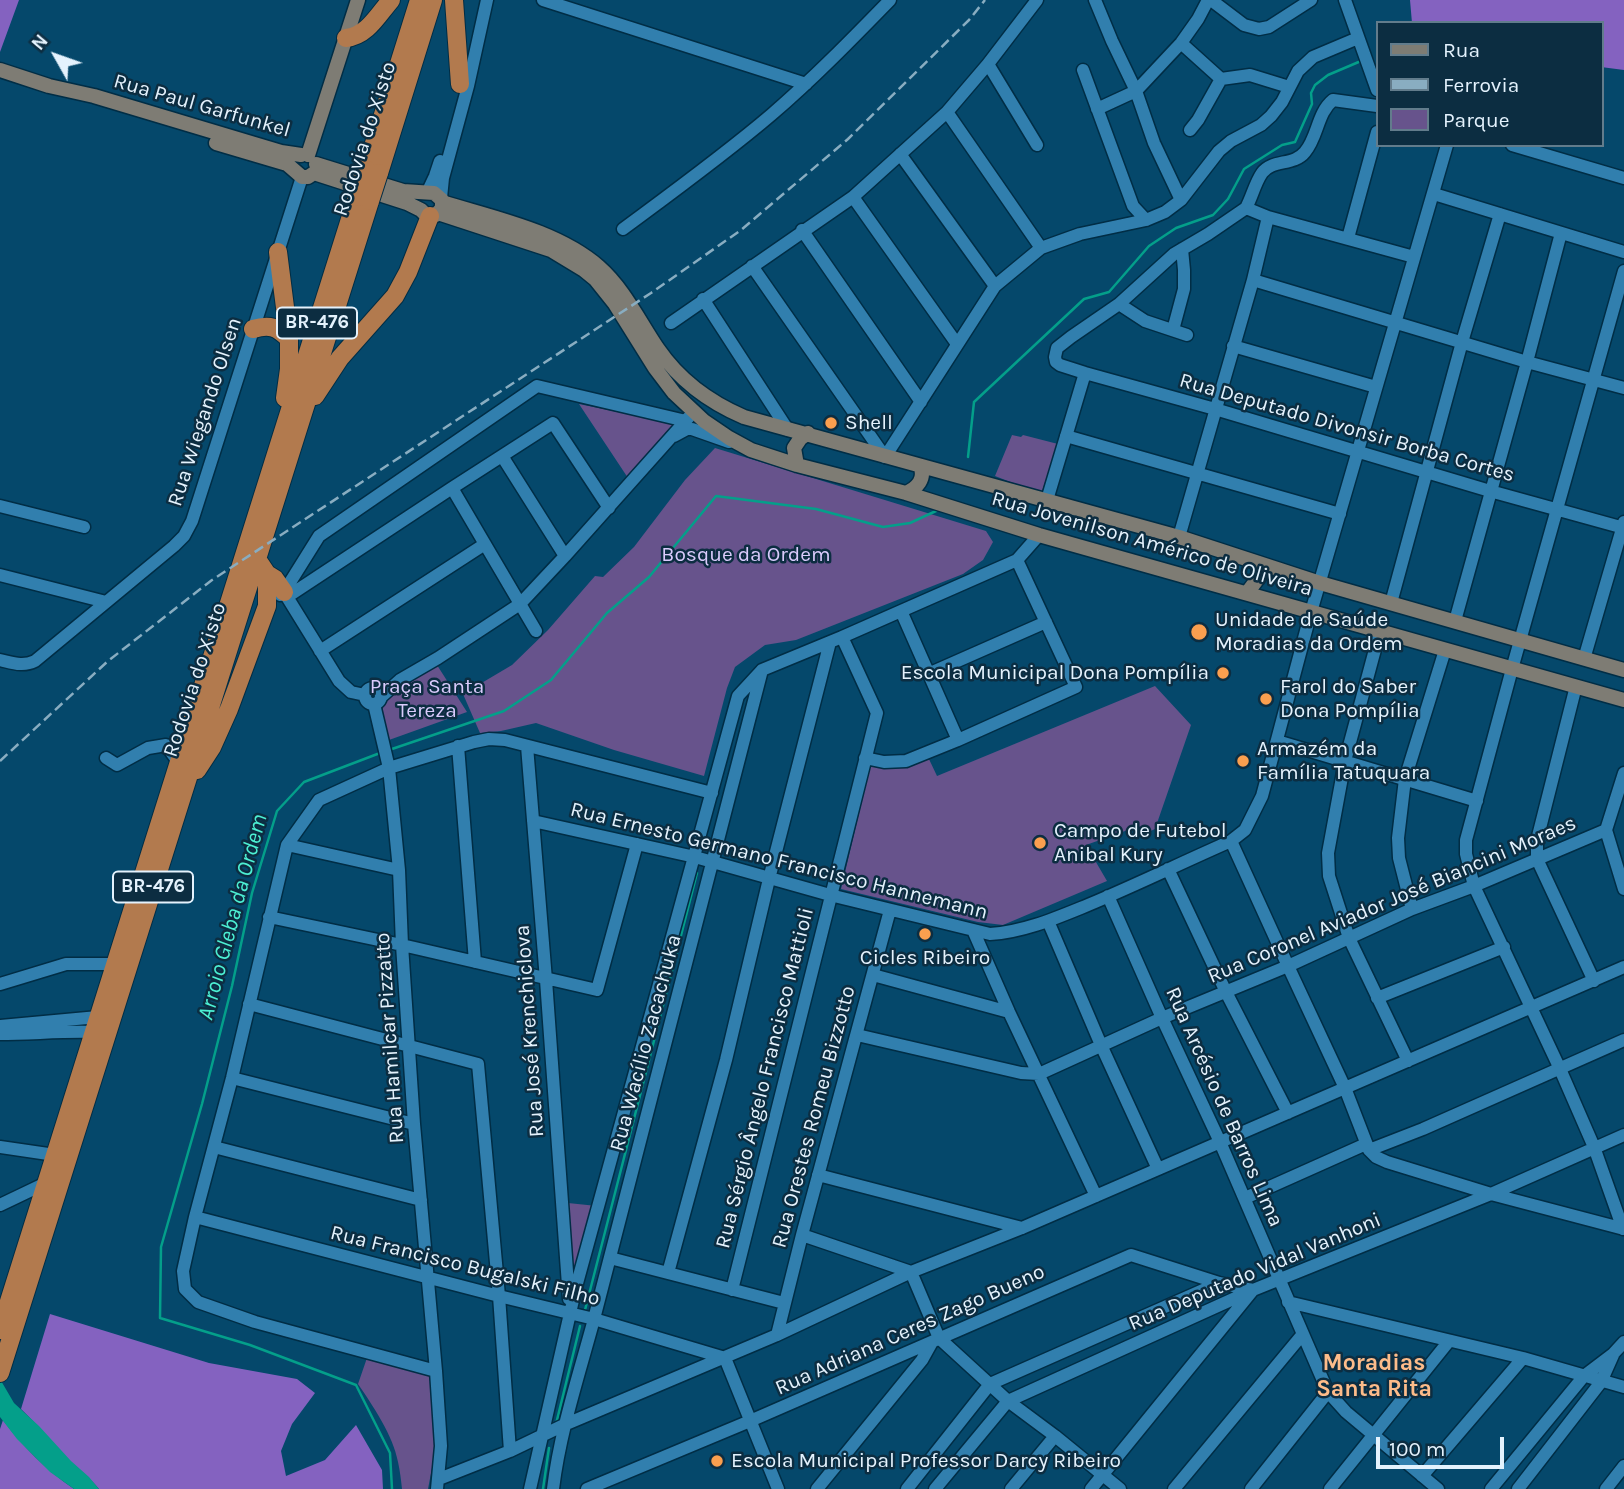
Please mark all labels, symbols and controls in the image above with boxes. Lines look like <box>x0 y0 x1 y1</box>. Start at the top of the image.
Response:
north arrow <box>21 21 91 91</box>
legend <box>1376 21 1603 147</box>
text: N <box>27 30 53 55</box>
text: Rua <box>1443 38 1480 62</box>
street label: Rodovia do Xisto <box>328 59 402 219</box>
street label: Rua Paul Garfunkel <box>111 69 293 143</box>
text: Ferrovia <box>1443 73 1519 97</box>
text: Parque <box>1443 108 1510 132</box>
road number: BR-476 <box>277 308 357 338</box>
street label: Rua Wiegando Olsen <box>163 314 247 510</box>
street label: Rua Deputado Divonsir Borba Cortes <box>1176 368 1518 488</box>
place label: Shell <box>845 410 893 436</box>
marker: Shell <box>823 415 839 431</box>
street label: Rua Jovenilson Américo de Oliveira <box>989 486 1315 602</box>
park label: Bosque da Ordem <box>661 542 831 568</box>
street label: Rodovia do Xisto <box>158 600 232 760</box>
place label: Unidade de Saúde Moradias da Ordem <box>1215 607 1403 657</box>
marker: Unidade de Saúde Moradias da Ordem <box>1189 622 1209 642</box>
place label: Escola Municipal Dona Pompília <box>901 660 1209 686</box>
marker: Escola Municipal Dona Pompília <box>1215 665 1231 681</box>
park label: Praça Santa Tereza <box>370 674 484 724</box>
place label: Farol do Saber Dona Pompília <box>1280 674 1420 724</box>
marker: Farol do Saber Dona Pompília <box>1258 691 1274 707</box>
place label: Armazém da Família Tatuquara <box>1257 736 1430 786</box>
marker: Armazém da Família Tatuquara <box>1235 753 1251 769</box>
street label: Rua Ernesto Germano Francisco Hannemann <box>568 797 990 925</box>
water label: Arroio Gleba da Ordem <box>192 811 274 1023</box>
street label: Rua Coronel Aviador José Biancini Moraes <box>1204 811 1580 989</box>
place label: Campo de Futebol Anibal Kury <box>1054 818 1227 868</box>
marker: Campo de Futebol Anibal Kury <box>1032 835 1048 851</box>
road number: BR-476 <box>113 872 193 902</box>
street label: Rua Sérgio Ângelo Francisco Mattioli <box>710 905 820 1251</box>
street label: Rua José Krenchiclova <box>510 924 550 1138</box>
marker: Cicles Ribeiro <box>917 926 933 942</box>
street label: Rua Hamilcar Pizzatto <box>370 932 410 1144</box>
street label: Rua Wacílio Zacachuka <box>605 932 687 1154</box>
place label: Cicles Ribeiro <box>860 945 990 971</box>
street label: Rua Orestes Romeu Bizzotto <box>767 983 861 1251</box>
street label: Rua Arcésio de Barros Lima <box>1160 983 1288 1231</box>
street label: Rua Deputado Vidal Vanhoni <box>1125 1207 1385 1337</box>
street label: Rua Francisco Bugalski Filho <box>328 1220 602 1312</box>
street label: Rua Adriana Ceres Zago Bueno <box>771 1259 1049 1401</box>
district label: Moradias Santa Rita <box>1316 1349 1432 1403</box>
scale bar <box>1379 1422 1507 1466</box>
text: 100 m <box>1389 1437 1446 1461</box>
place label: Escola Municipal Professor Darcy Ribeiro <box>731 1448 1121 1474</box>
marker: Escola Municipal Professor Darcy Ribeiro <box>709 1453 725 1469</box>

